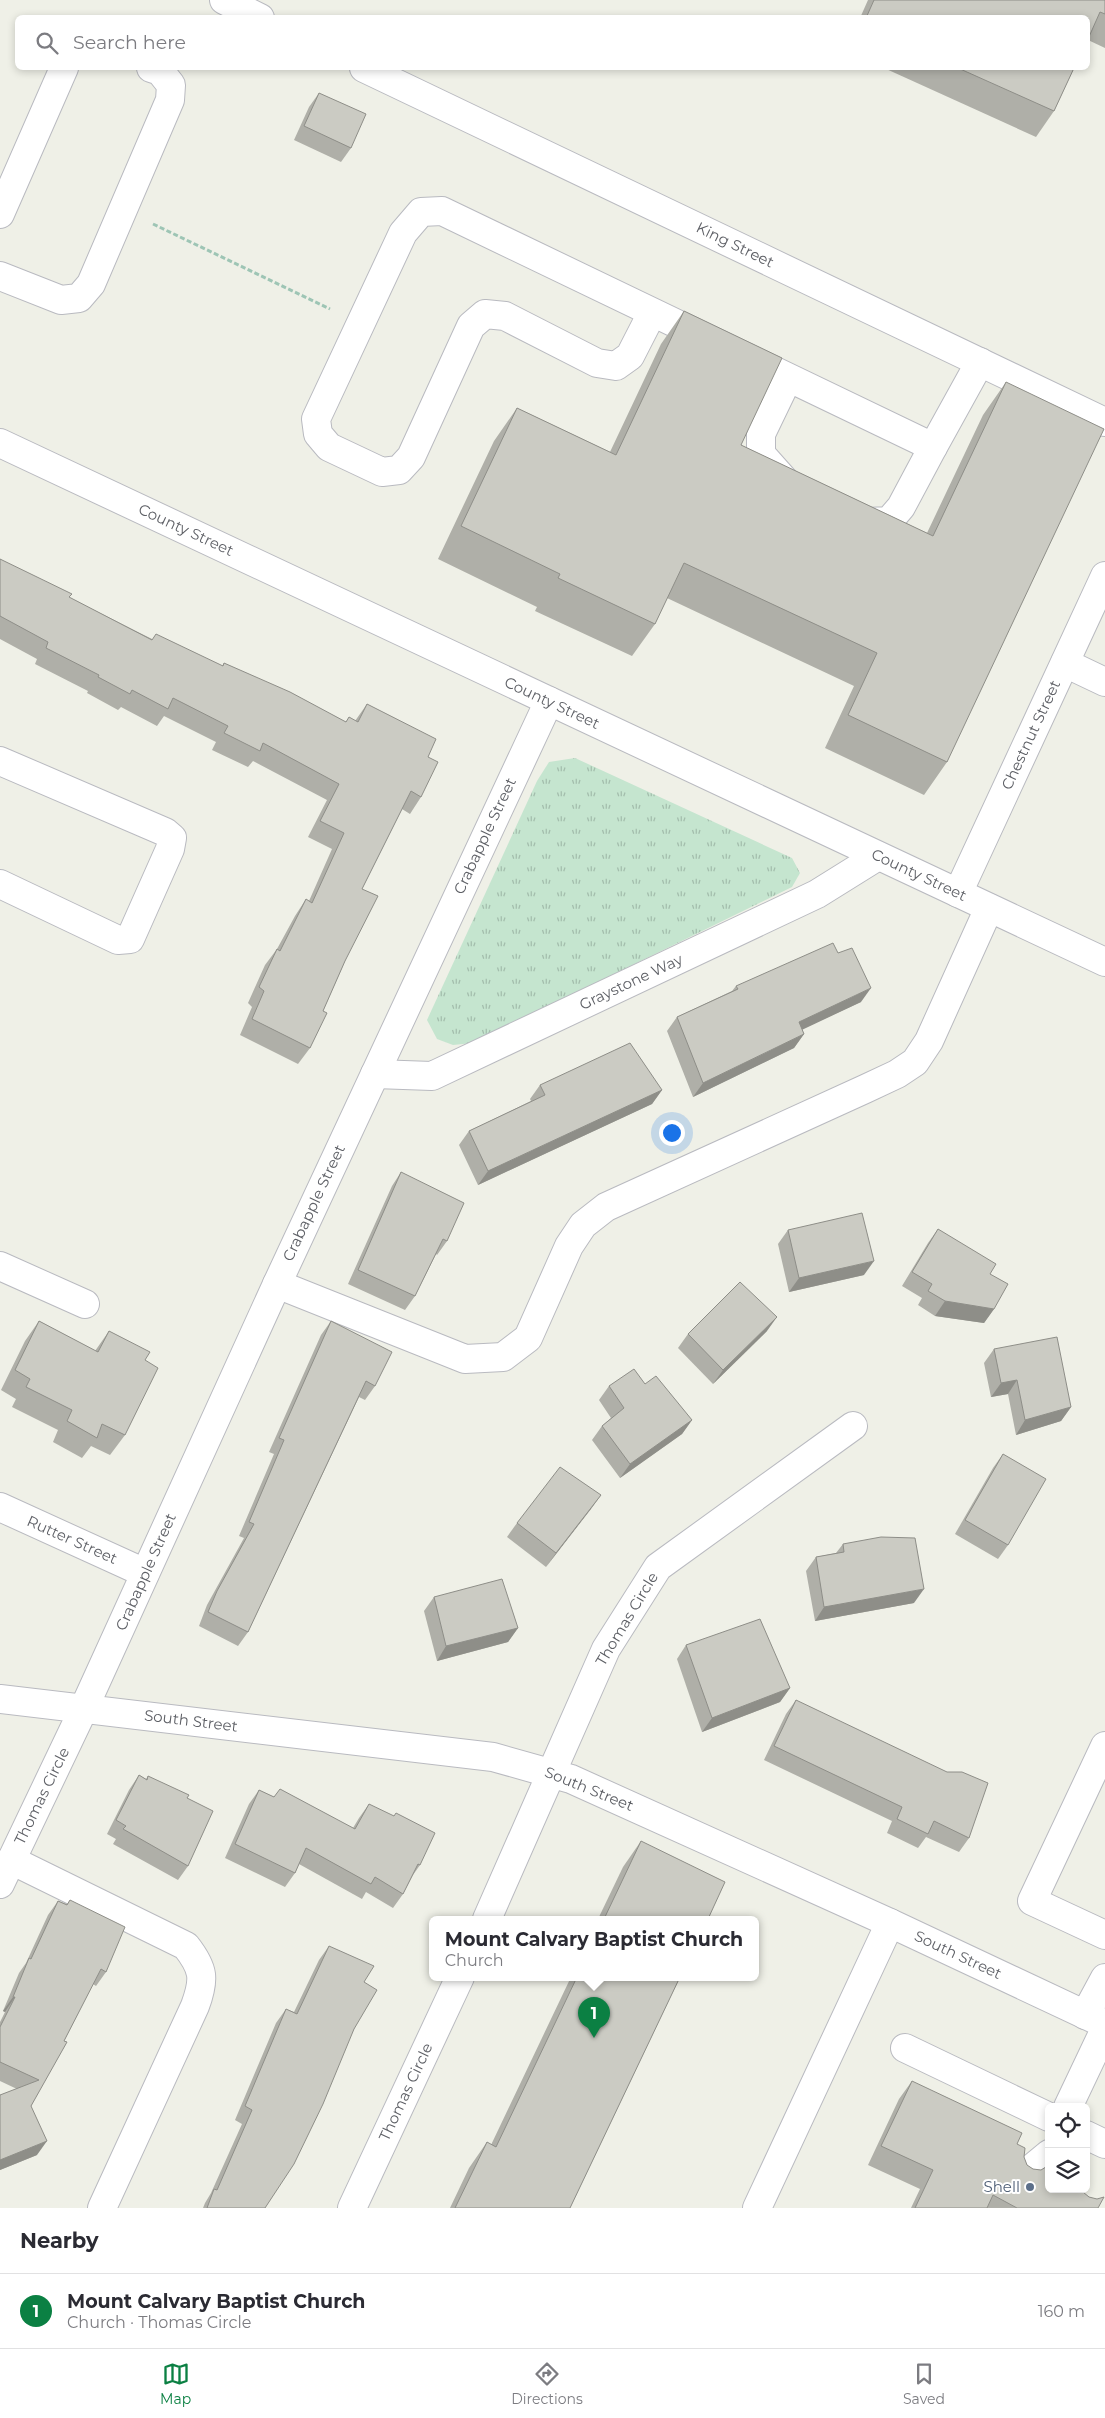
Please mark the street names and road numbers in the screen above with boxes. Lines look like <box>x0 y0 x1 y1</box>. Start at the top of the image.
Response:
street label: King Street <box>693 218 777 272</box>
street label: County Street <box>136 499 237 560</box>
street label: County Street <box>502 672 603 733</box>
street label: Chestnut Street <box>997 677 1064 793</box>
street label: Crabapple Street <box>449 774 520 897</box>
street label: County Street <box>869 844 970 905</box>
street label: Graystone Way <box>576 949 686 1014</box>
street label: Crabapple Street <box>278 1141 349 1264</box>
street label: Crabapple Street <box>111 1510 180 1633</box>
street label: Rutter Street <box>24 1511 120 1568</box>
street label: Thomas Circle <box>591 1568 662 1669</box>
street label: South Street <box>143 1705 239 1736</box>
street label: Thomas Circle <box>10 1744 73 1848</box>
street label: South Street <box>542 1762 636 1815</box>
street label: South Street <box>911 1926 1005 1983</box>
street label: Thomas Circle <box>375 2040 437 2144</box>

